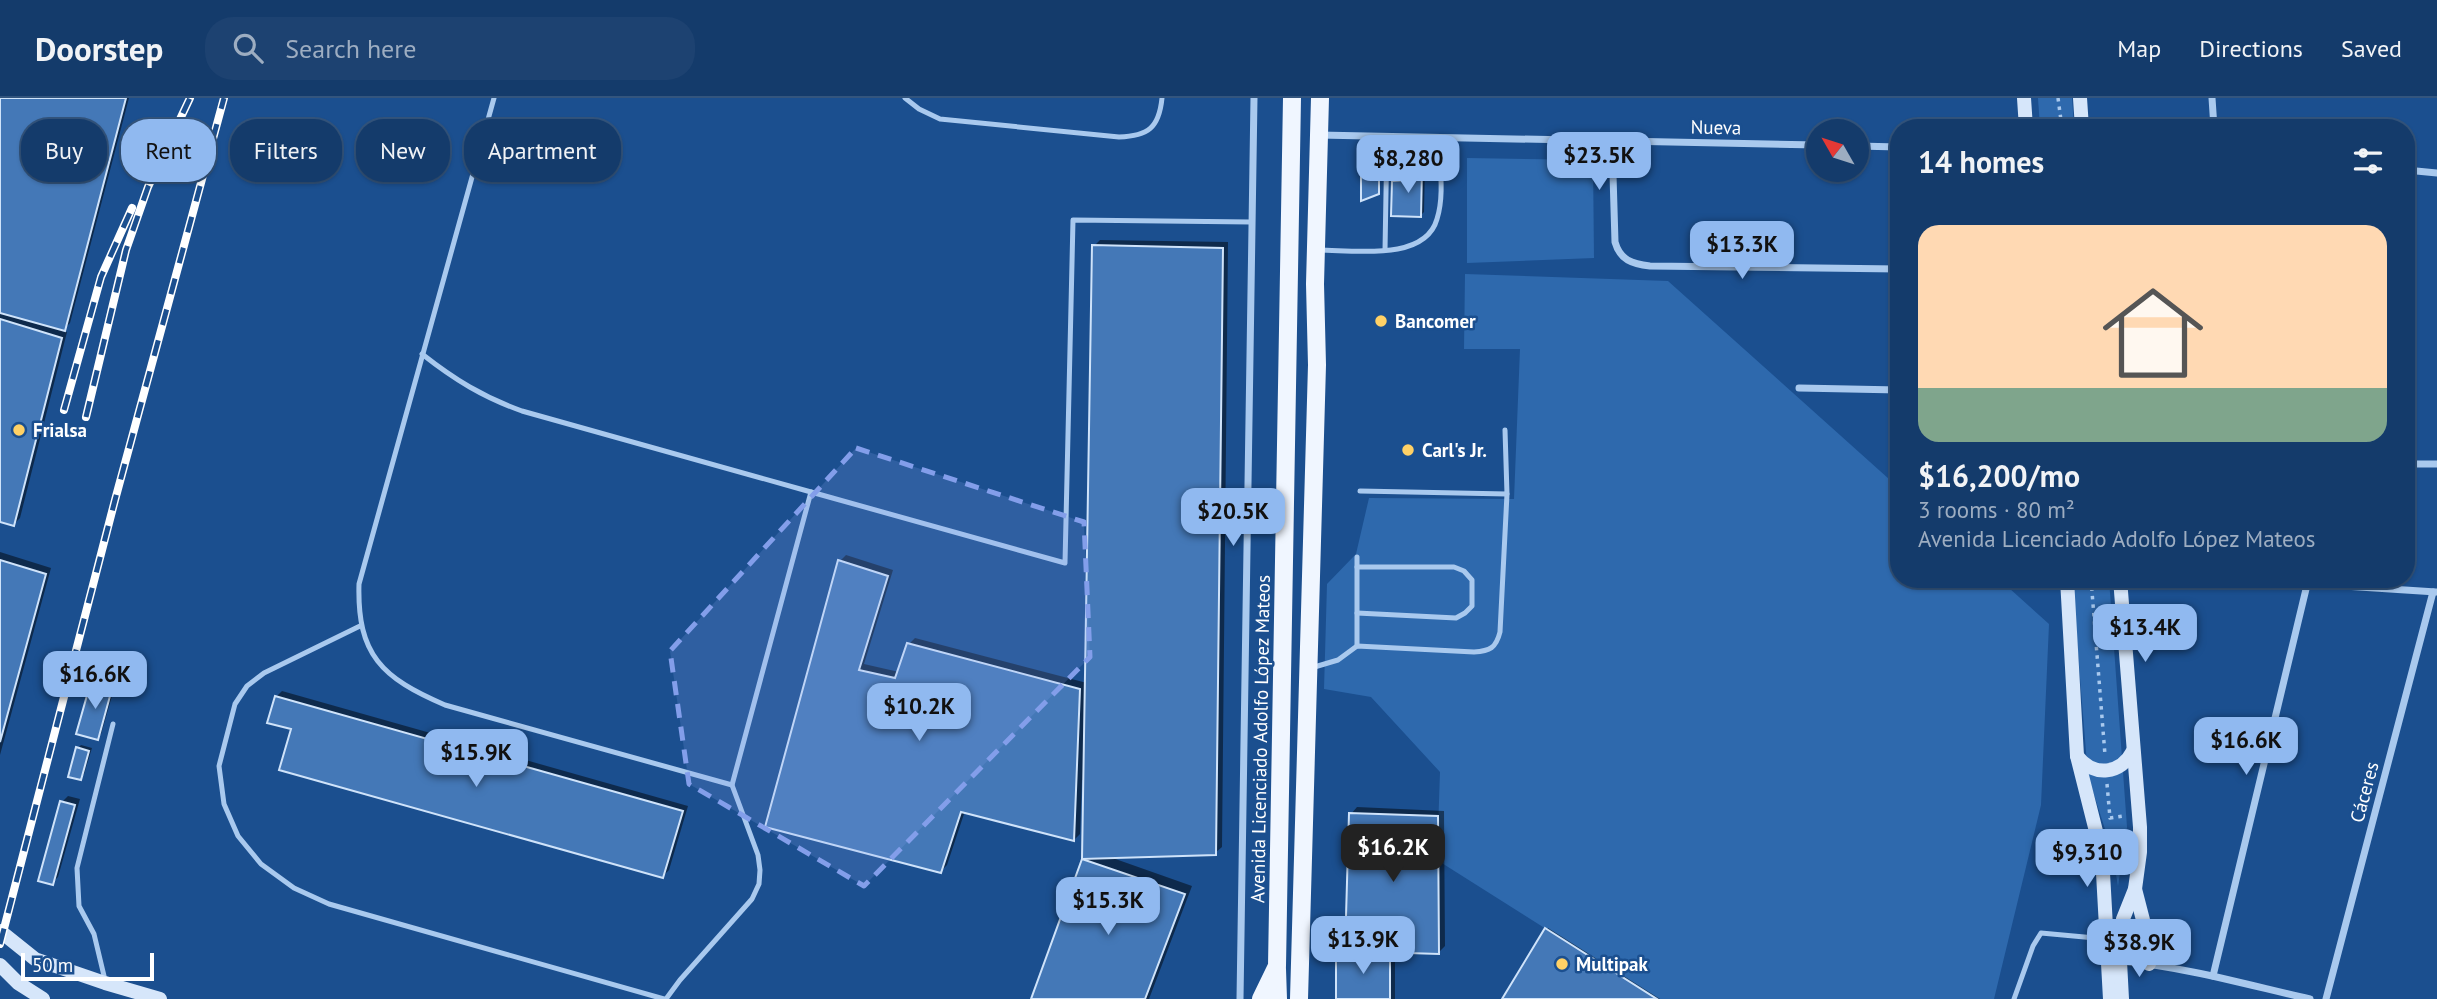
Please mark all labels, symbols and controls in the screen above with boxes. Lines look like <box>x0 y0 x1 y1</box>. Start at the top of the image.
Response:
search box <box>205 17 695 80</box>
text: Doorstep <box>35 27 163 70</box>
icon: search <box>229 29 267 67</box>
text: Search here <box>285 32 416 65</box>
text: Map <box>2117 33 2161 64</box>
text: Directions <box>2199 33 2303 64</box>
text: Saved <box>2341 33 2402 64</box>
street label: Nueva <box>1690 115 1742 139</box>
chip: Buy <box>21 119 107 182</box>
chip: Rent <box>121 119 216 182</box>
chip: Filters <box>230 119 342 182</box>
chip: New <box>356 119 450 182</box>
chip: Apartment <box>464 119 621 182</box>
north arrow <box>1806 119 1869 182</box>
map controls <box>1806 119 1869 182</box>
pin: $23.5K <box>1542 132 1656 192</box>
pin: $8,280 <box>1351 136 1465 195</box>
text: $23.5K <box>1563 140 1635 169</box>
text: 14 homes <box>1918 142 2044 181</box>
icon: filters <box>2349 142 2387 180</box>
text: $8,280 <box>1372 143 1444 172</box>
pin: $13.3K <box>1685 222 1799 281</box>
text: $13.3K <box>1706 229 1778 258</box>
icon: home <box>2090 270 2216 396</box>
place label: Bancomer <box>1395 309 1476 333</box>
marker: Bancomer <box>1373 313 1389 329</box>
place label: Frialsa <box>33 418 87 442</box>
marker: Frialsa <box>11 422 27 438</box>
place label: Carl's Jr. <box>1422 438 1487 462</box>
marker: Carl's Jr. <box>1400 442 1416 458</box>
text: $16,200/mo <box>1918 456 2080 495</box>
pin: $20.5K <box>1176 489 1290 548</box>
text: 3 rooms · 80 m² <box>1918 495 2075 524</box>
text: $20.5K <box>1197 496 1269 525</box>
text: Avenida Licenciado Adolfo López Mateos <box>1918 524 2316 553</box>
street label: Avenida Licenciado Adolfo López Mateos <box>1245 575 1275 903</box>
pin: $13.4K <box>2088 604 2202 664</box>
text: $13.4K <box>2109 612 2181 641</box>
pin: $16.6K <box>38 652 152 711</box>
text: $16.6K <box>59 659 131 688</box>
pin: $10.2K <box>862 684 976 743</box>
text: $10.2K <box>883 691 955 720</box>
pin: $16.6K <box>2189 718 2303 777</box>
text: $16.6K <box>2210 725 2282 754</box>
pin: $15.9K <box>419 730 533 789</box>
text: $15.9K <box>440 737 512 766</box>
street label: Cáceres <box>2344 759 2384 825</box>
pin: $16.2K <box>1336 824 1450 884</box>
pin: $9,310 <box>2030 830 2144 889</box>
text: $16.2K <box>1357 832 1429 861</box>
text: $9,310 <box>2051 837 2123 866</box>
pin: $15.3K <box>1051 878 1165 937</box>
text: $15.3K <box>1072 885 1144 914</box>
pin: $13.9K <box>1306 916 1420 976</box>
pin: $38.9K <box>2082 920 2196 979</box>
text: $13.9K <box>1327 924 1399 953</box>
text: $38.9K <box>2103 927 2175 956</box>
scale bar <box>21 950 154 982</box>
place label: Multipak <box>1576 952 1648 976</box>
text: 50 m <box>32 953 73 977</box>
marker: Multipak <box>1554 956 1570 972</box>

